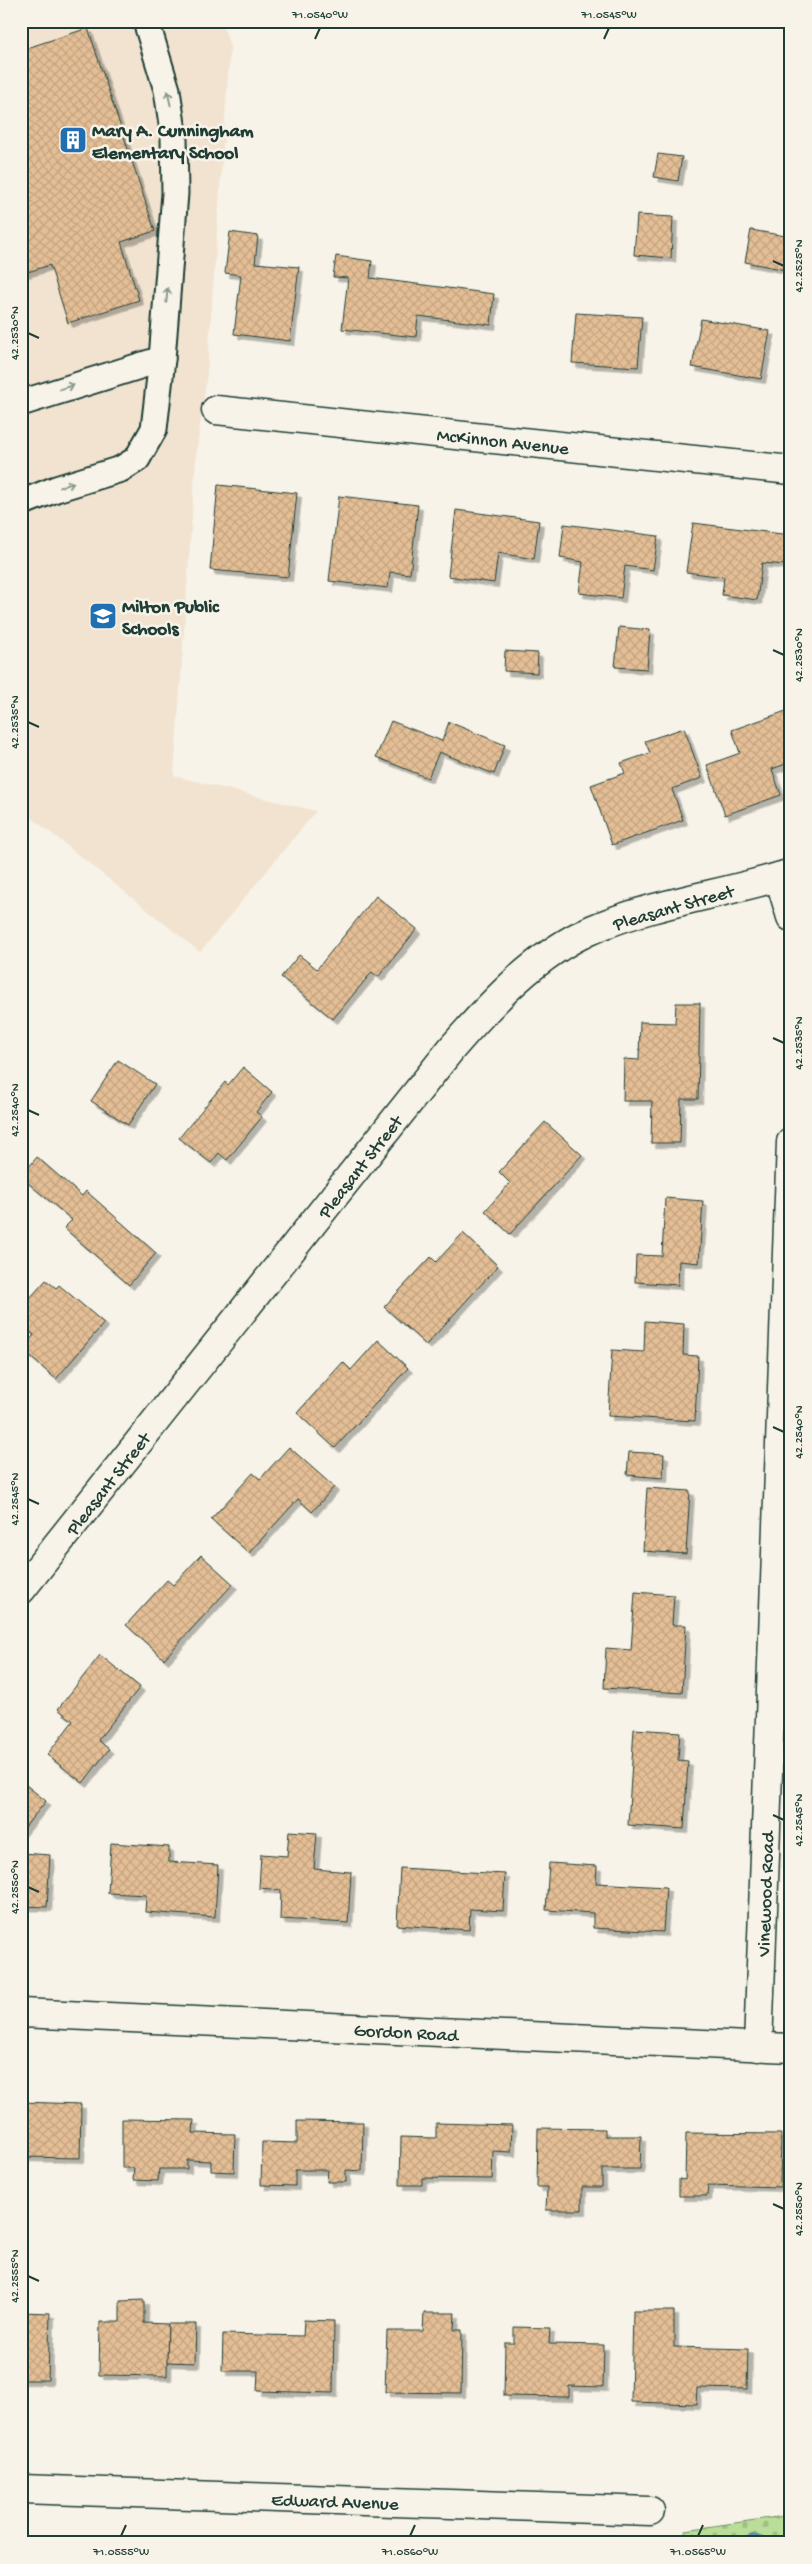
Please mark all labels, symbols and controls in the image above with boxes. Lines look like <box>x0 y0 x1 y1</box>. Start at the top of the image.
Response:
text: 71.0540°W <box>291 9 348 23</box>
text: 71.0545°W <box>580 9 637 23</box>
one-way arrow <box>163 91 173 107</box>
place label: Mary A. Cunningham Elementary School <box>92 121 254 166</box>
building icon: Mary A. Cunningham Elementary School <box>58 125 88 155</box>
text: 42.2525°N <box>793 239 807 292</box>
one-way arrow <box>162 287 171 303</box>
text: 42.2530°N <box>9 306 23 360</box>
one-way arrow <box>59 382 75 392</box>
street label: McKinnon Avenue <box>435 425 570 462</box>
one-way arrow <box>58 480 74 490</box>
place label: Milton Public Schools <box>122 597 220 642</box>
school or university icon: Milton Public Schools <box>88 601 118 631</box>
text: 42.2530°N <box>793 628 807 682</box>
text: 42.2535°N <box>9 695 23 749</box>
street label: Pleasant Street <box>610 881 739 938</box>
text: 42.2535°N <box>793 1016 807 1070</box>
text: 42.2540°N <box>9 1083 23 1137</box>
street label: Pleasant Street <box>314 1110 411 1225</box>
text: 42.2540°N <box>793 1405 807 1459</box>
street label: Pleasant Street <box>62 1427 159 1542</box>
text: 42.2545°N <box>9 1472 23 1525</box>
text: 42.2545°N <box>793 1793 807 1846</box>
street label: Vinewood Road <box>754 1829 781 1958</box>
text: 42.2550°N <box>9 1860 23 1914</box>
street label: Gordon Road <box>353 2020 461 2049</box>
text: 42.2550°N <box>793 2182 807 2236</box>
text: 42.2555°N <box>9 2249 23 2303</box>
street label: Edward Avenue <box>271 2490 399 2517</box>
text: 71.0555°W <box>92 2546 149 2560</box>
text: 71.0560°W <box>381 2546 438 2560</box>
text: 71.0565°W <box>669 2546 726 2560</box>

